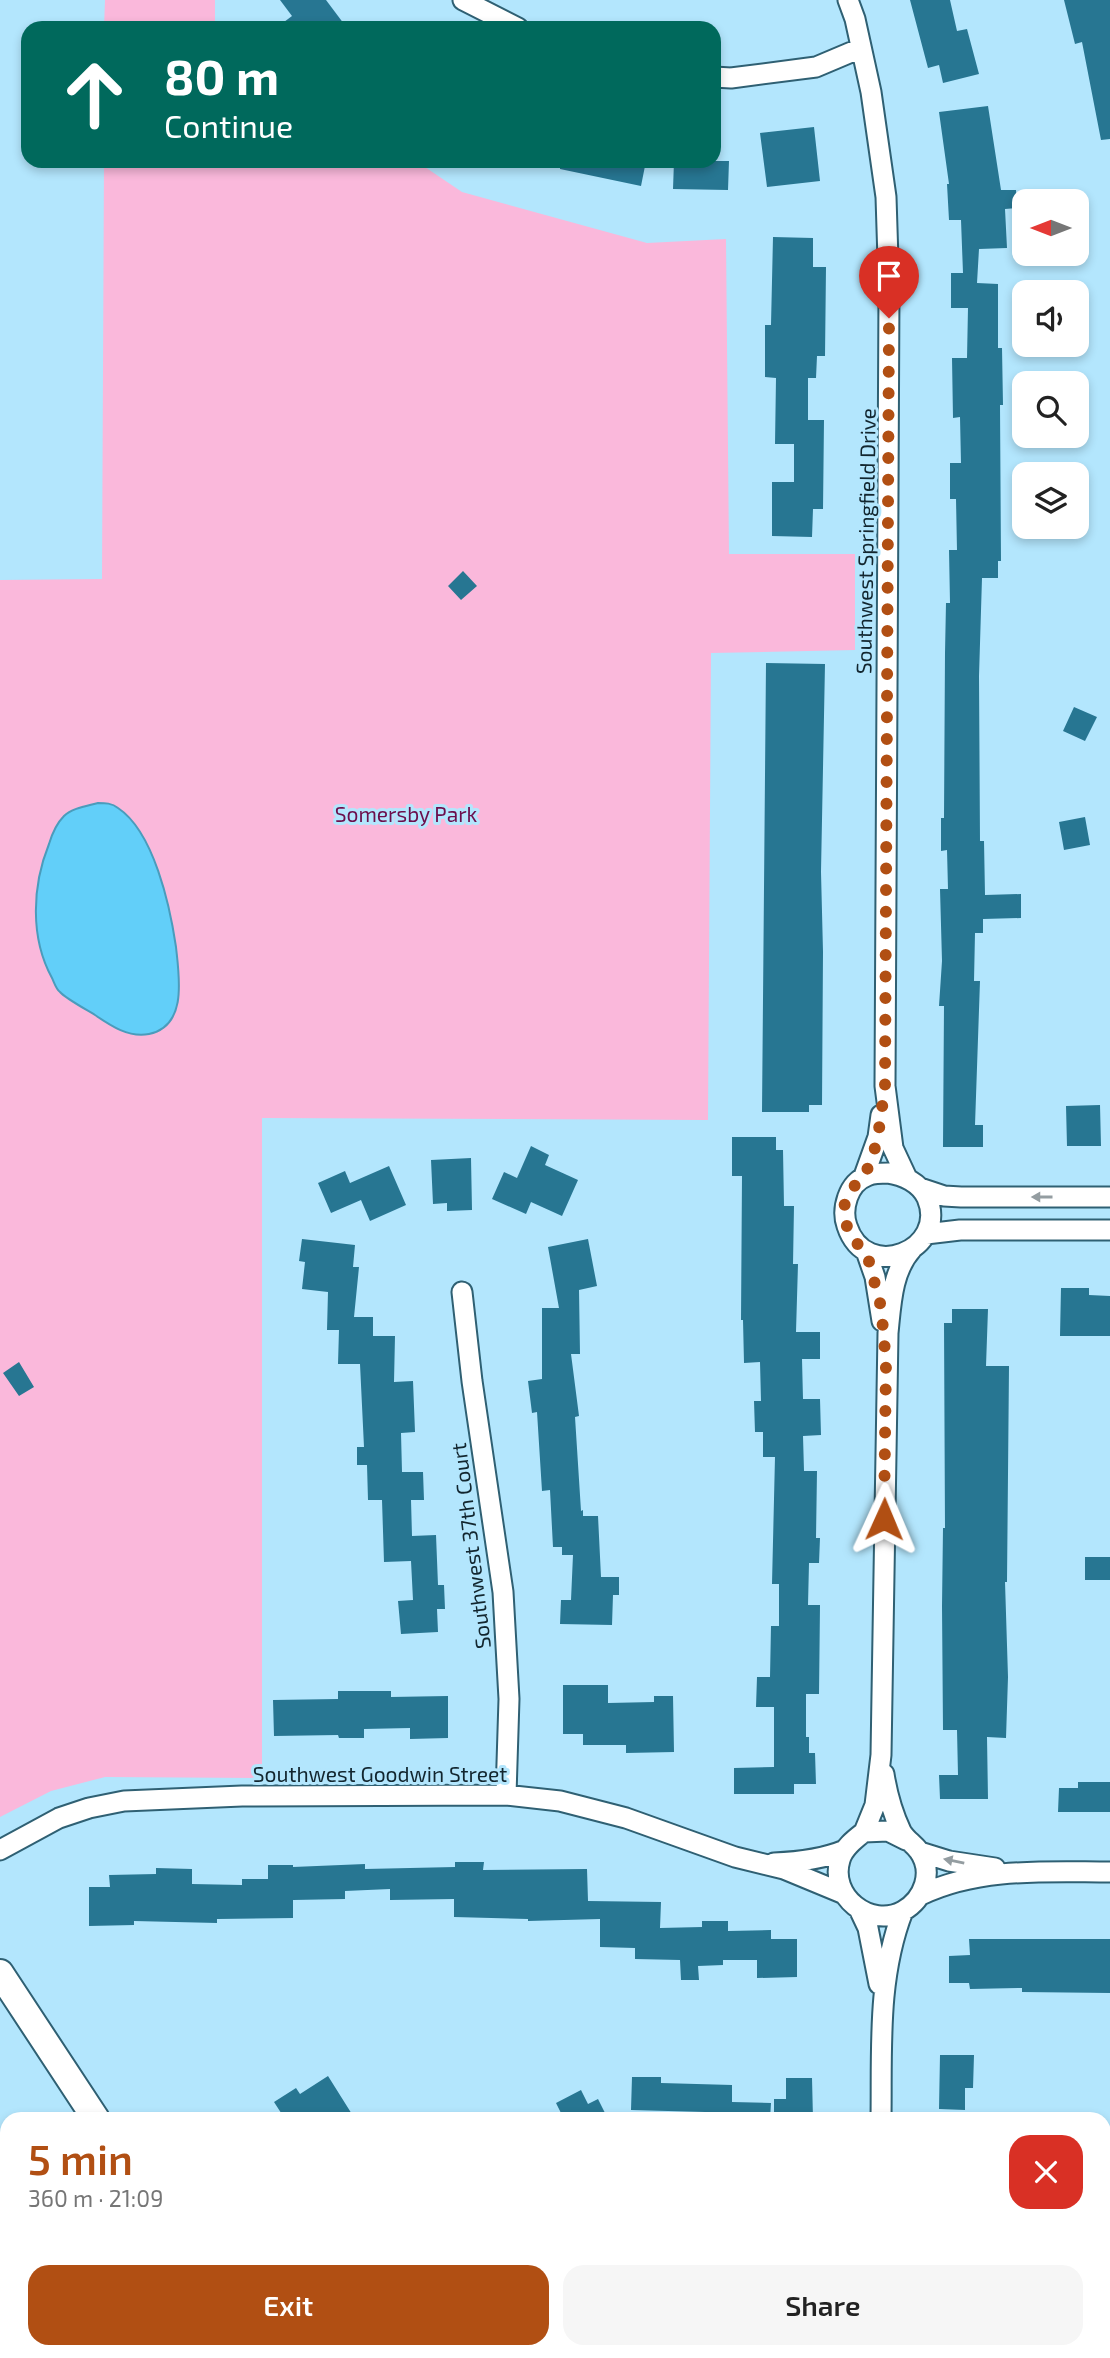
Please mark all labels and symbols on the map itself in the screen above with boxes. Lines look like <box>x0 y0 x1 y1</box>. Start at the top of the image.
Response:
north arrow <box>1012 189 1088 266</box>
pin <box>859 246 919 318</box>
street label: Southwest Springfield Drive <box>850 408 880 674</box>
park label: Somersby Park <box>335 801 478 826</box>
one-way arrow <box>1031 1191 1053 1203</box>
street label: Southwest 37th Court <box>445 1442 495 1650</box>
position arrow <box>847 1482 921 1556</box>
street label: Southwest Goodwin Street <box>253 1761 507 1786</box>
one-way arrow <box>943 1856 965 1867</box>

